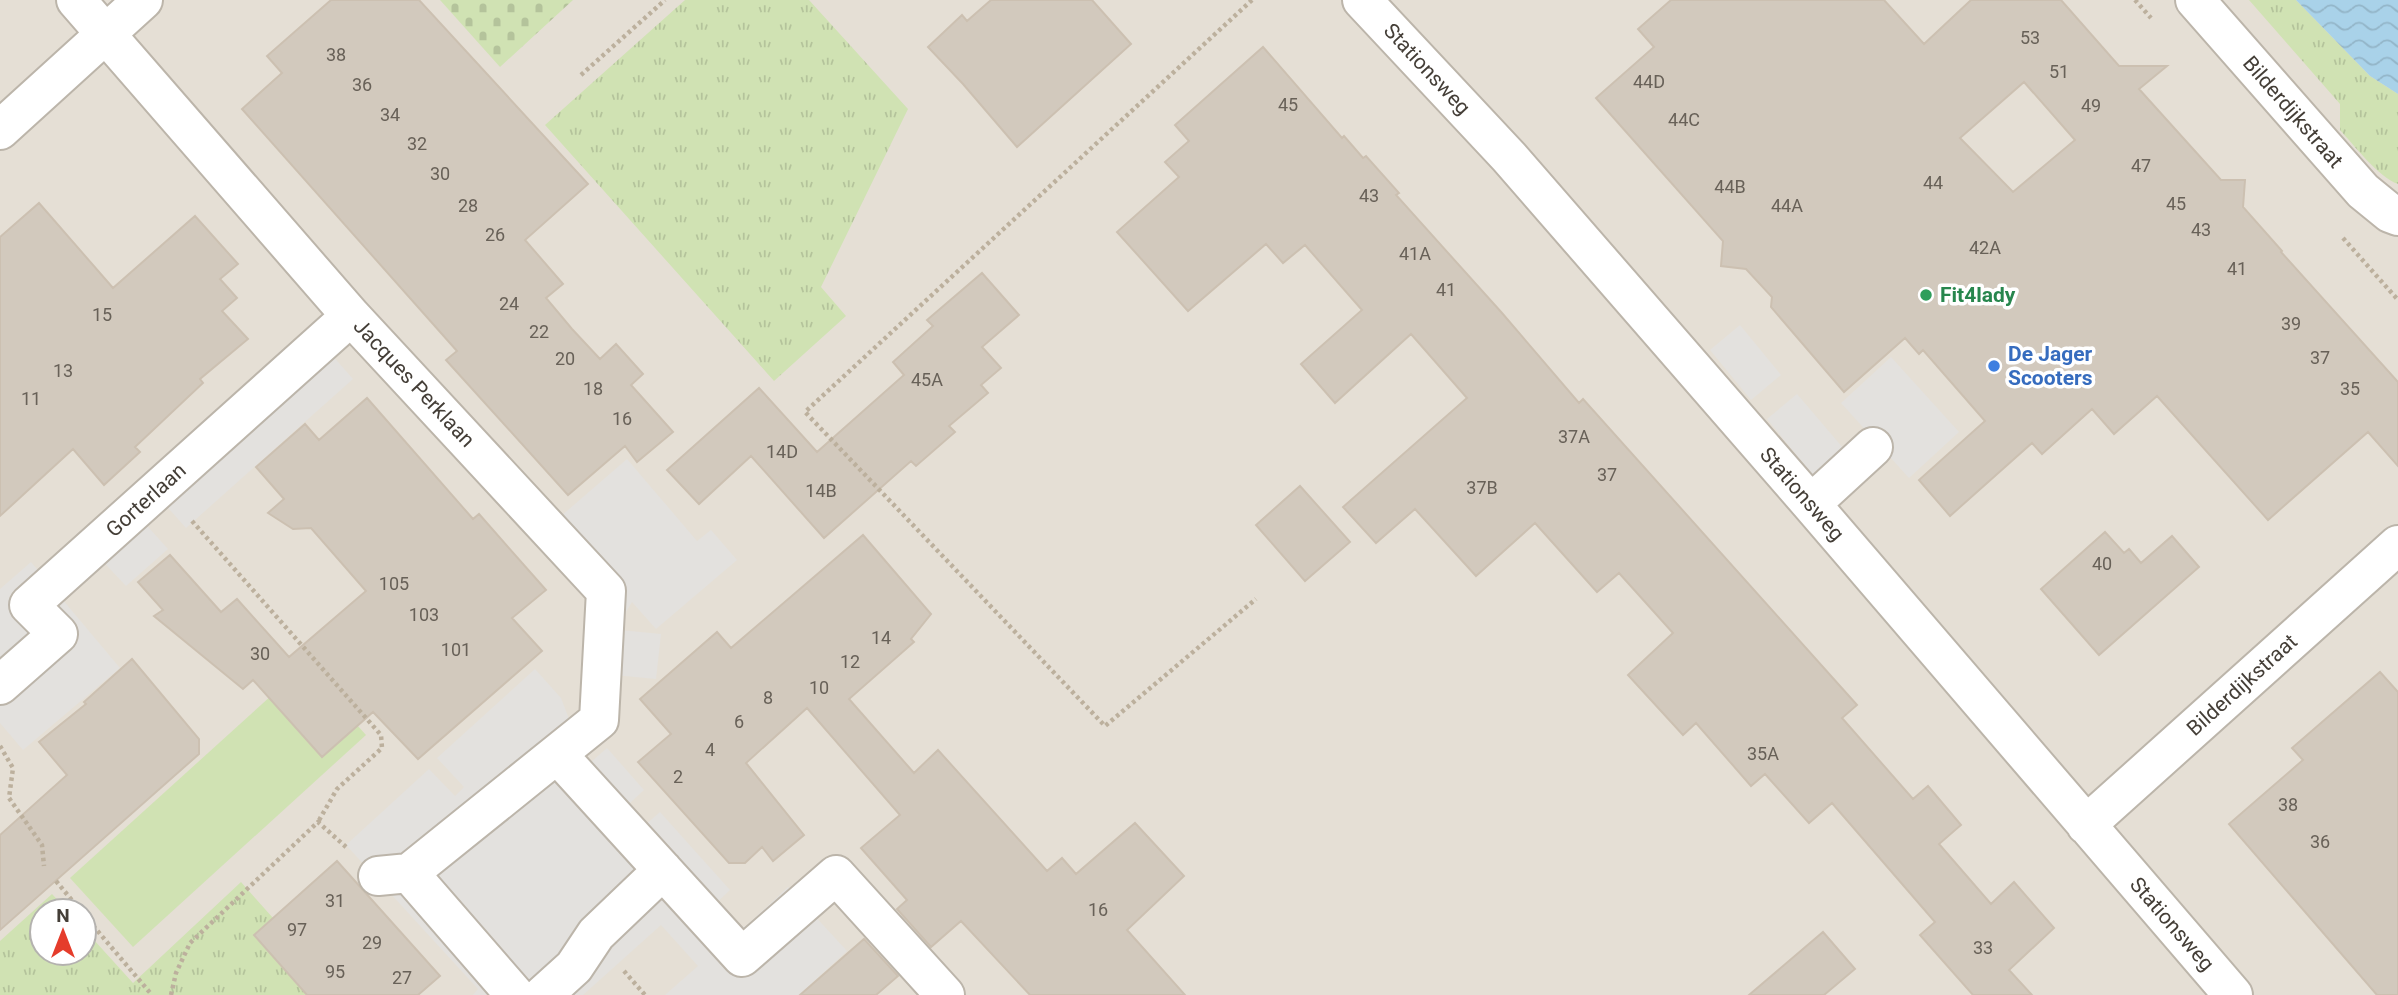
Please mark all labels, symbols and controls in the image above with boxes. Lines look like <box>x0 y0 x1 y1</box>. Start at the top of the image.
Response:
street label: Stationsweg <box>1379 18 1475 120</box>
house number: 53 <box>2020 27 2040 48</box>
house number: 38 <box>326 44 346 65</box>
street label: Bilderdijkstraat <box>2238 51 2348 173</box>
house number: 51 <box>2049 61 2069 82</box>
house number: 44D <box>1633 71 1665 92</box>
house number: 36 <box>352 74 372 95</box>
house number: 45 <box>1278 94 1298 115</box>
house number: 49 <box>2081 95 2101 116</box>
house number: 34 <box>380 104 400 125</box>
house number: 44C <box>1668 109 1700 130</box>
house number: 32 <box>407 133 427 154</box>
house number: 47 <box>2131 155 2151 176</box>
house number: 30 <box>430 163 450 184</box>
house number: 44 <box>1923 172 1943 193</box>
house number: 44B <box>1714 176 1746 197</box>
house number: 43 <box>1359 185 1379 206</box>
house number: 45 <box>2166 193 2186 214</box>
house number: 28 <box>458 195 478 216</box>
house number: 44A <box>1771 195 1803 216</box>
house number: 43 <box>2191 219 2211 240</box>
house number: 26 <box>485 224 505 245</box>
house number: 42A <box>1969 237 2001 258</box>
house number: 41A <box>1399 243 1431 264</box>
house number: 41 <box>2227 258 2247 279</box>
house number: 41 <box>1436 279 1456 300</box>
place label: Fit4lady <box>1940 283 2016 307</box>
marker: Fit4lady <box>1918 287 1934 303</box>
house number: 24 <box>499 293 519 314</box>
house number: 15 <box>92 304 112 325</box>
house number: 39 <box>2281 313 2301 334</box>
street label: Jacques Perklaan <box>349 314 479 452</box>
house number: 22 <box>529 321 549 342</box>
place label: De Jager Scooters <box>2008 342 2093 390</box>
house number: 37 <box>2310 347 2330 368</box>
house number: 20 <box>555 348 575 369</box>
marker: De Jager Scooters <box>1986 358 2002 374</box>
house number: 13 <box>53 360 73 381</box>
house number: 45A <box>911 369 943 390</box>
house number: 18 <box>583 378 603 399</box>
house number: 35 <box>2340 378 2360 399</box>
house number: 11 <box>21 388 41 409</box>
house number: 16 <box>612 408 632 429</box>
house number: 37A <box>1558 426 1590 447</box>
house number: 14D <box>766 441 798 462</box>
street label: Stationsweg <box>1755 442 1849 546</box>
street label: Gorterlaan <box>101 458 191 542</box>
house number: 37 <box>1597 464 1617 485</box>
house number: 37B <box>1466 477 1498 498</box>
house number: 14B <box>805 480 837 501</box>
house number: 40 <box>2092 553 2112 574</box>
house number: 105 <box>379 573 409 594</box>
house number: 103 <box>409 604 439 625</box>
house number: 14 <box>871 627 891 648</box>
street label: Bilderdijkstraat <box>2182 629 2302 741</box>
house number: 101 <box>441 639 471 660</box>
house number: 30 <box>250 643 270 664</box>
house number: 12 <box>840 651 860 672</box>
house number: 10 <box>809 677 829 698</box>
house number: 8 <box>763 687 773 708</box>
house number: 6 <box>734 711 744 732</box>
house number: 4 <box>705 739 715 760</box>
house number: 35A <box>1747 743 1779 764</box>
house number: 2 <box>673 766 683 787</box>
house number: 38 <box>2278 794 2298 815</box>
house number: 36 <box>2310 831 2330 852</box>
street label: Stationsweg <box>2125 872 2219 976</box>
house number: 31 <box>325 890 345 911</box>
north arrow <box>28 897 98 967</box>
house number: 16 <box>1088 899 1108 920</box>
text: N <box>56 904 70 927</box>
house number: 97 <box>287 919 307 940</box>
house number: 29 <box>362 932 382 953</box>
house number: 33 <box>1973 937 1993 958</box>
house number: 95 <box>325 961 345 982</box>
house number: 27 <box>392 967 412 988</box>

